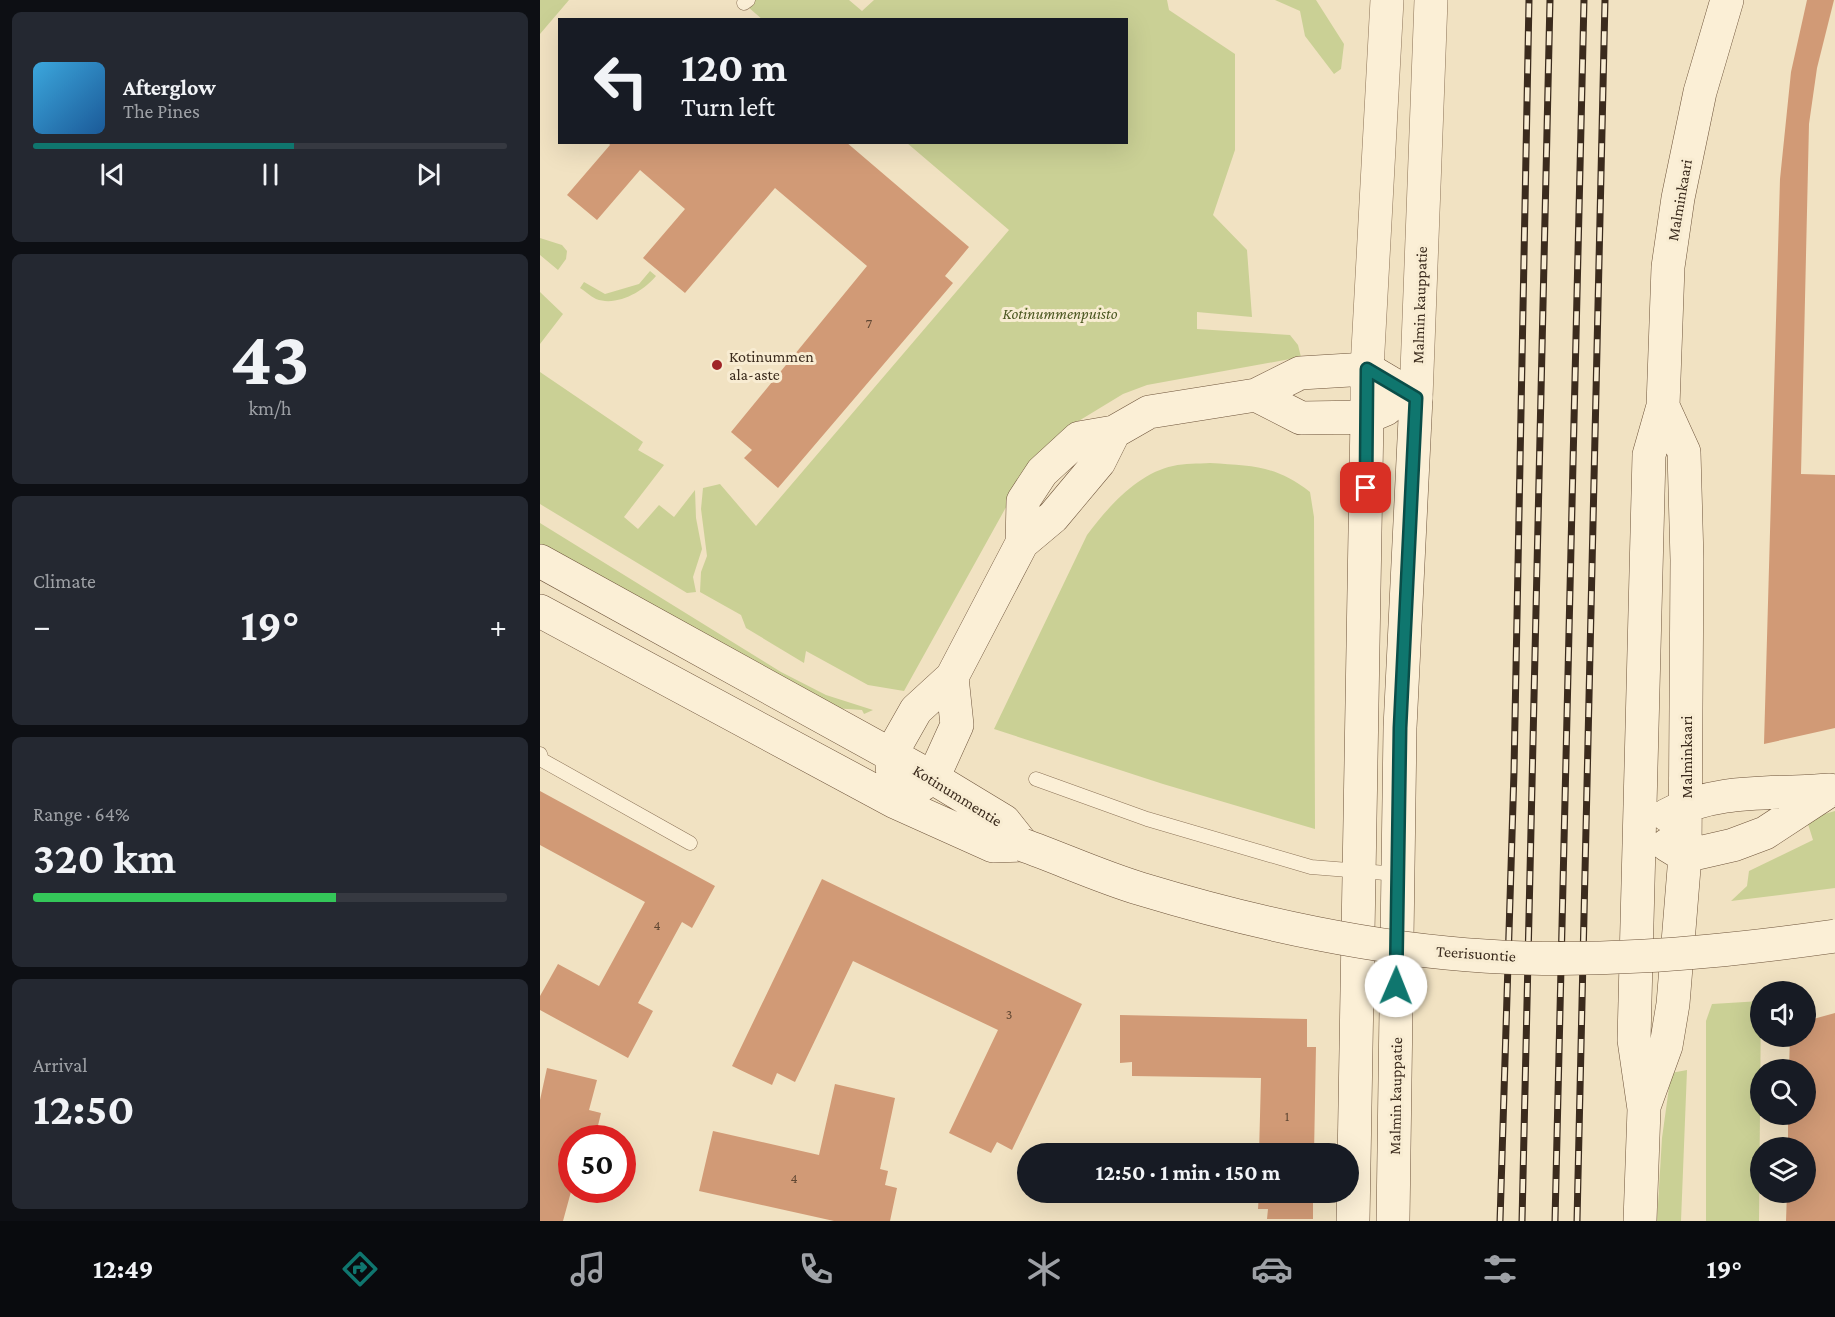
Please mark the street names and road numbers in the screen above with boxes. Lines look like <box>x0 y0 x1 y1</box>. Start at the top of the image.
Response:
street label: Malminkaari <box>1664 158 1695 242</box>
street label: Malmin kauppatie <box>1409 246 1431 364</box>
street label: Malminkaari <box>1678 716 1695 798</box>
street label: Kotinummentie <box>910 761 1005 829</box>
street label: Teerisuontie <box>1436 942 1516 965</box>
street label: Malmin kauppatie <box>1386 1037 1406 1155</box>

